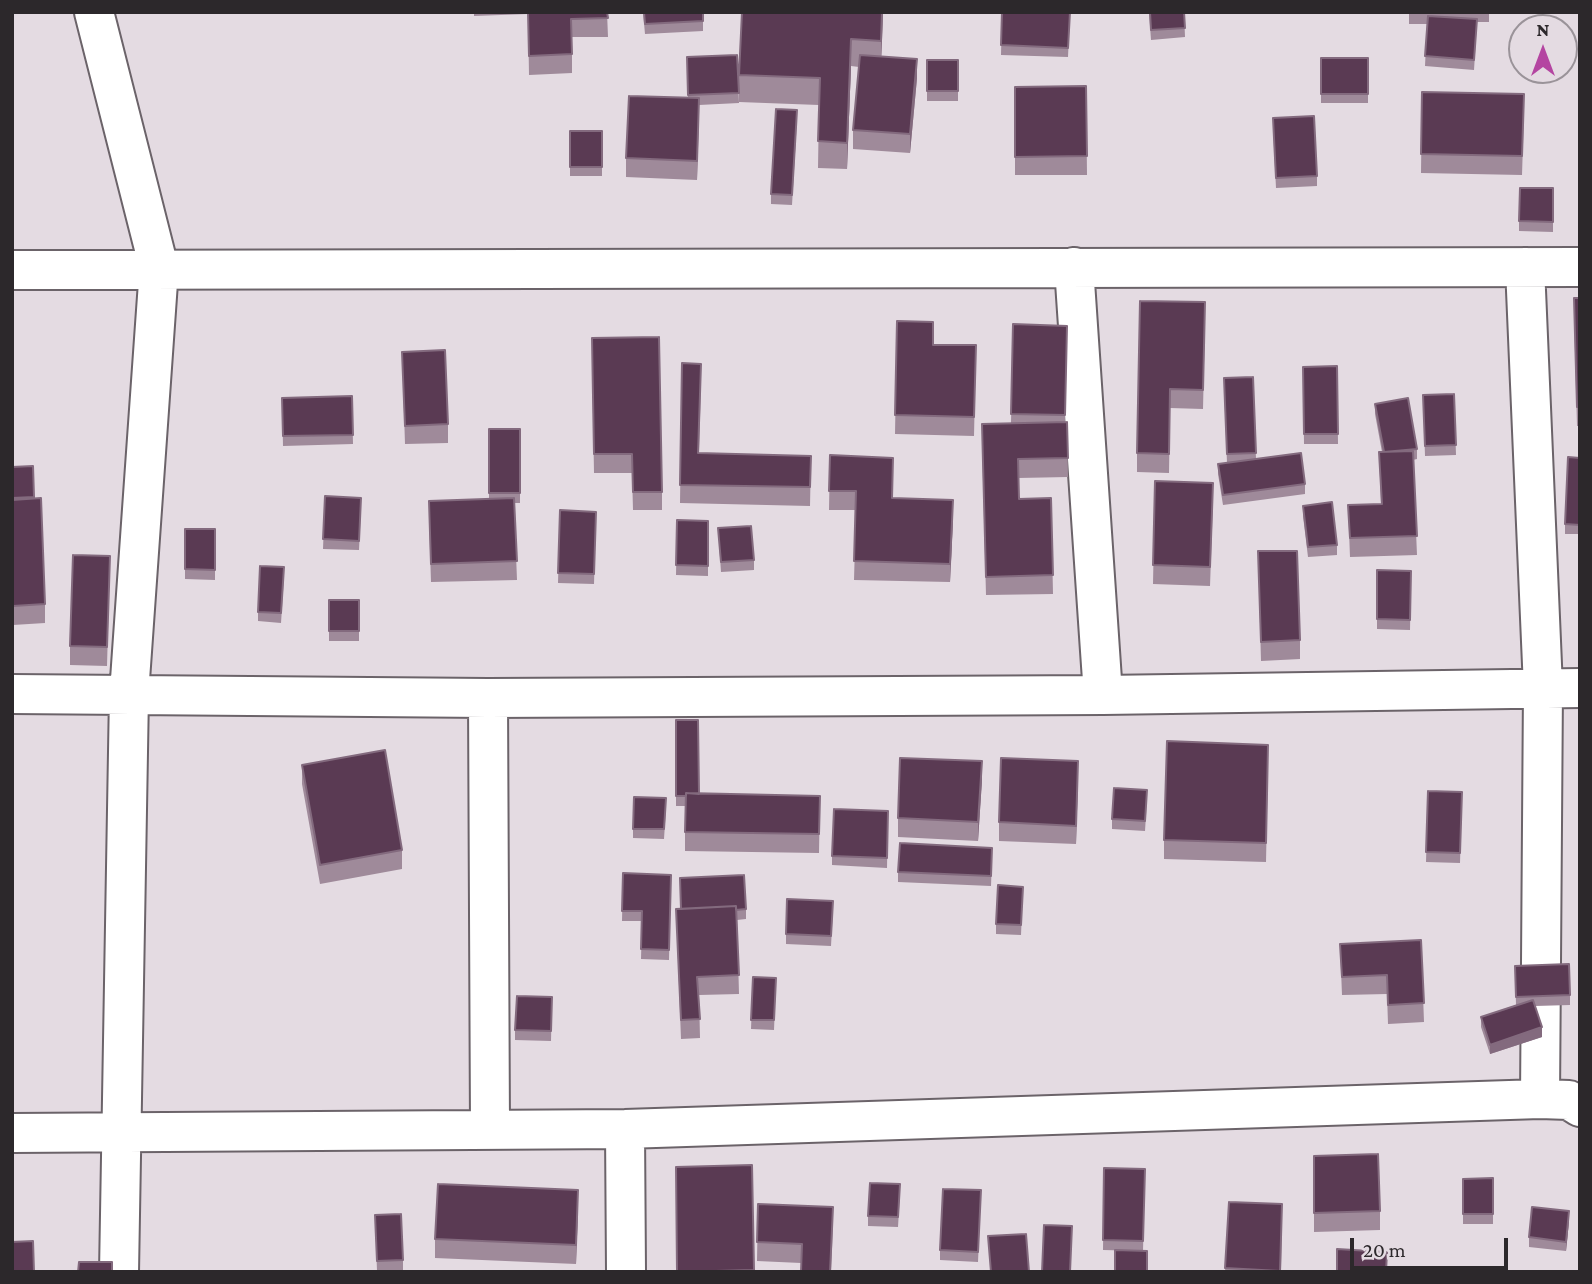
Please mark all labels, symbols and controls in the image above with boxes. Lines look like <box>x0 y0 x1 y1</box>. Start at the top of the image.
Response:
north arrow <box>1508 14 1578 84</box>
text: N <box>1537 19 1549 40</box>
scale bar <box>1354 1224 1512 1268</box>
text: 20 m <box>1363 1238 1406 1262</box>

